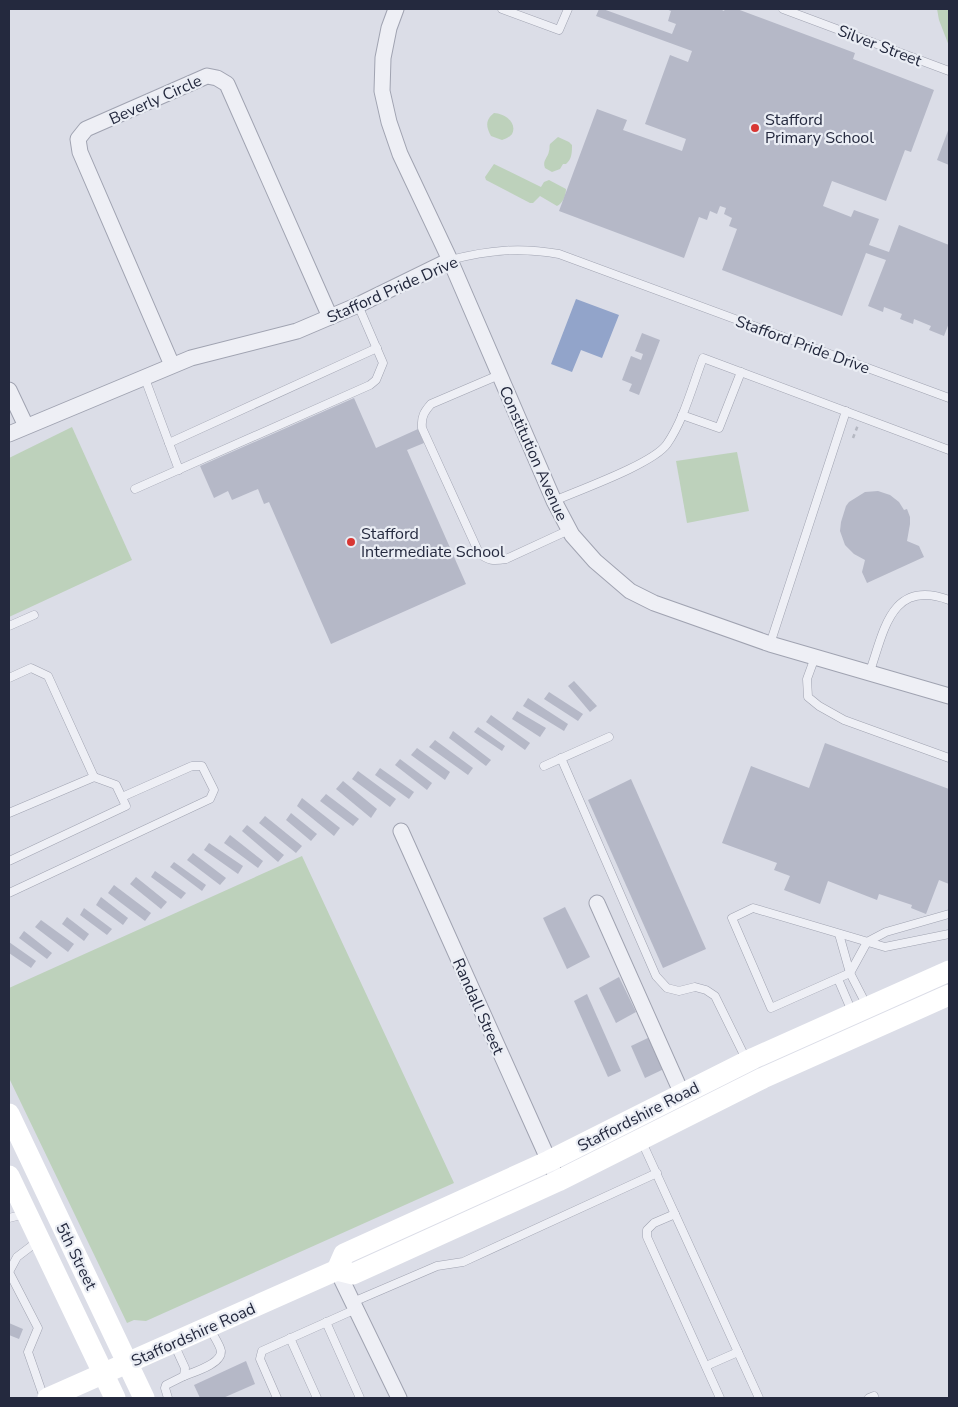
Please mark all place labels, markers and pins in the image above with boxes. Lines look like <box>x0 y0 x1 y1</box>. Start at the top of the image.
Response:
place label: Stafford Primary School <box>765 109 874 149</box>
marker: Stafford Primary School <box>749 122 761 134</box>
place label: Stafford Intermediate School <box>361 523 505 563</box>
marker: Stafford Intermediate School <box>345 536 357 548</box>

